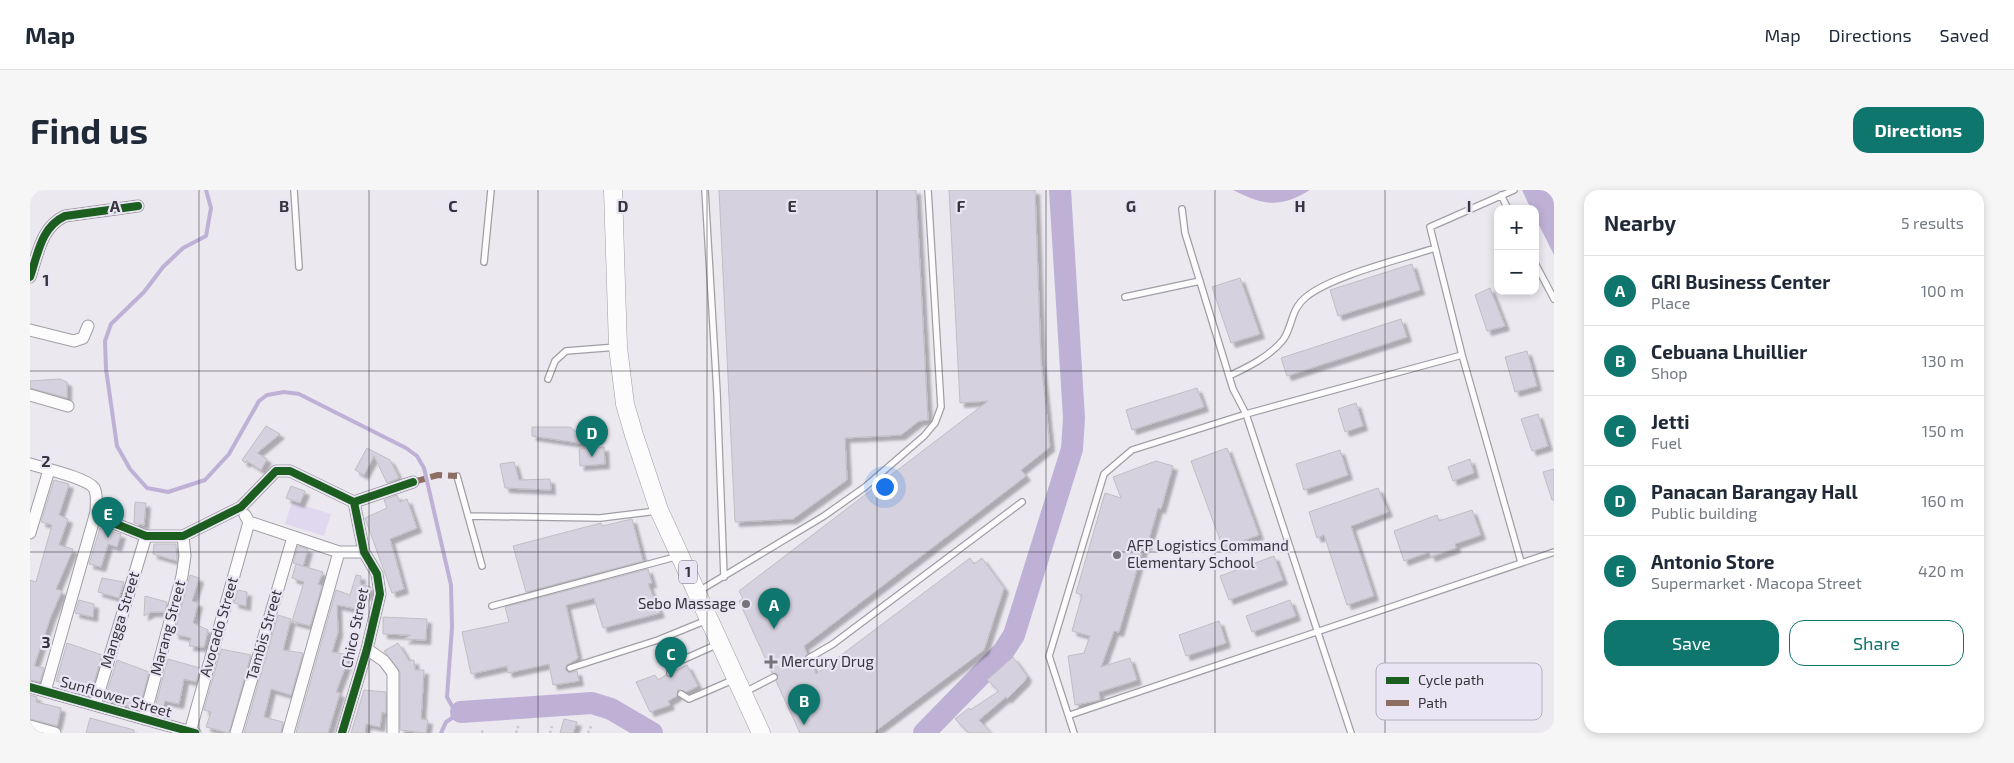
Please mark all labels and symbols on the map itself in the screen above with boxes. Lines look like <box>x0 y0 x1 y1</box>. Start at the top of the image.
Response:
text: A <box>110 196 121 215</box>
text: B <box>279 196 289 215</box>
text: C <box>448 196 458 215</box>
text: D <box>618 196 629 215</box>
text: E <box>787 196 797 215</box>
text: F <box>957 196 966 215</box>
text: G <box>1126 196 1136 215</box>
text: H <box>1294 196 1306 215</box>
text: I <box>1467 196 1471 215</box>
text: 1 <box>43 270 49 289</box>
pin: D <box>576 416 608 457</box>
text: 2 <box>41 451 51 470</box>
your location <box>872 474 898 500</box>
pin: E <box>92 497 124 538</box>
place label: AFP Logistics Command Elementary School <box>1127 536 1289 571</box>
marker: AFP Logistics Command Elementary School <box>1111 549 1123 561</box>
road number: 1 <box>679 561 697 584</box>
street label: Mangga Street <box>96 569 142 670</box>
street label: Avocado Street <box>195 574 241 679</box>
street label: Marang Street <box>146 578 188 677</box>
street label: Chico Street <box>337 586 371 670</box>
street label: Tambis Street <box>241 587 285 682</box>
pin: A <box>758 588 790 629</box>
place label: Sebo Massage <box>638 594 736 612</box>
marker: Sebo Massage <box>740 598 752 610</box>
text: 3 <box>41 632 51 651</box>
pin: C <box>655 637 687 678</box>
place label: Mercury Drug <box>781 652 874 670</box>
marker: Mercury Drug <box>765 656 777 668</box>
legend <box>1376 663 1542 720</box>
street label: Sunflower Street <box>58 671 174 721</box>
text: Cycle path <box>1418 671 1484 688</box>
pin: B <box>788 684 820 725</box>
text: Path <box>1418 694 1447 711</box>

